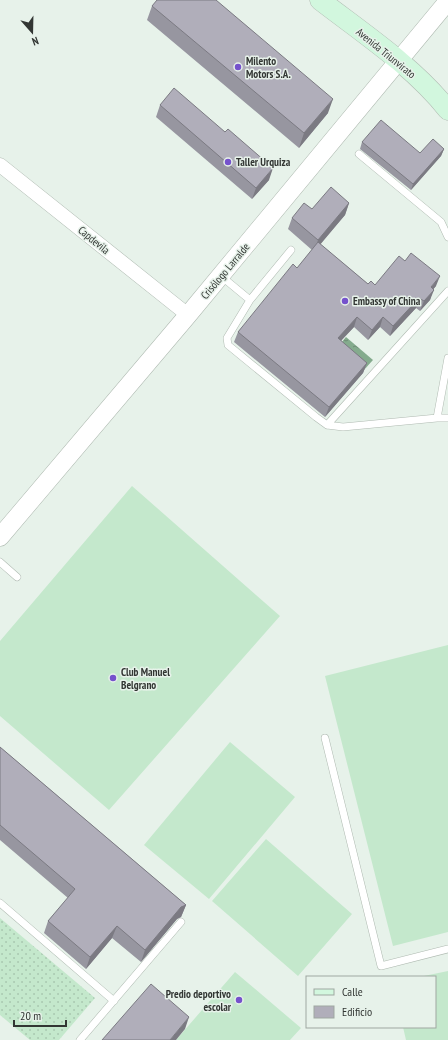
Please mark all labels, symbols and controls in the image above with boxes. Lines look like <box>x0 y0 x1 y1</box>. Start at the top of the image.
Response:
north arrow <box>12 12 52 52</box>
street label: Avenida Triunvirato <box>353 25 419 82</box>
text: N <box>30 34 41 49</box>
place label: Milento Motors S.A. <box>246 54 291 81</box>
marker: Milento Motors S.A. <box>233 62 243 72</box>
place label: Taller Urquiza <box>236 155 291 169</box>
marker: Taller Urquiza <box>223 157 233 167</box>
street label: Capdevila <box>75 223 113 257</box>
street label: Crisólogo Larralde <box>197 240 253 302</box>
place label: Embassy of China <box>353 294 421 308</box>
marker: Embassy of China <box>340 296 350 306</box>
place label: Club Manuel Belgrano <box>121 665 170 692</box>
marker: Club Manuel Belgrano <box>108 673 118 683</box>
legend <box>306 976 436 1028</box>
text: Calle <box>342 984 363 999</box>
place label: Predio deportivo escolar <box>166 987 232 1014</box>
marker: Predio deportivo escolar <box>234 995 244 1005</box>
scale bar <box>14 1002 66 1028</box>
text: Edificio <box>342 1004 372 1019</box>
text: 20 m <box>20 1008 41 1023</box>

